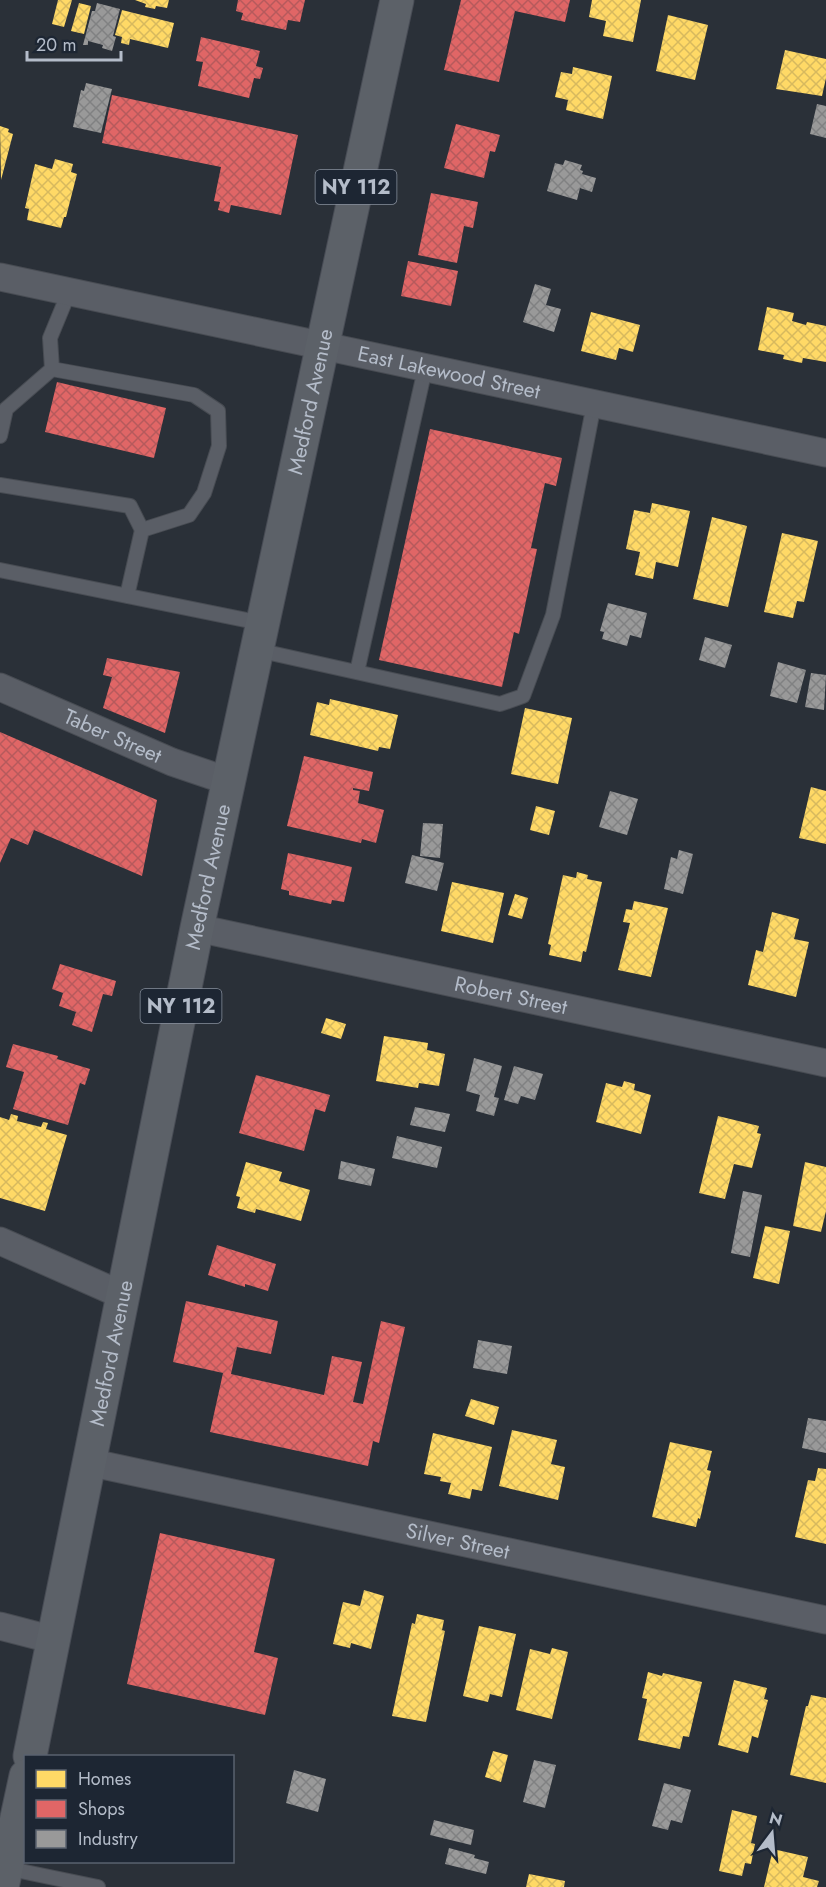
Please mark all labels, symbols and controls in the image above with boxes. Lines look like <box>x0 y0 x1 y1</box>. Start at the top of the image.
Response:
scale bar <box>27 24 122 62</box>
text: 20 m <box>36 32 76 58</box>
road number: NY 112 <box>316 170 397 204</box>
street label: Medford Avenue <box>280 326 341 477</box>
street label: East Lakewood Street <box>355 339 543 407</box>
street label: Taber Street <box>59 702 167 771</box>
street label: Medford Avenue <box>178 801 238 952</box>
street label: Robert Street <box>452 969 570 1022</box>
road number: NY 112 <box>140 989 222 1023</box>
street label: Medford Avenue <box>82 1277 141 1429</box>
street label: Silver Street <box>403 1515 512 1567</box>
legend <box>24 1755 234 1863</box>
text: Homes <box>78 1766 131 1792</box>
text: Shops <box>78 1796 125 1822</box>
north arrow <box>742 1803 802 1863</box>
text: N <box>767 1806 785 1832</box>
text: Industry <box>78 1826 138 1852</box>

